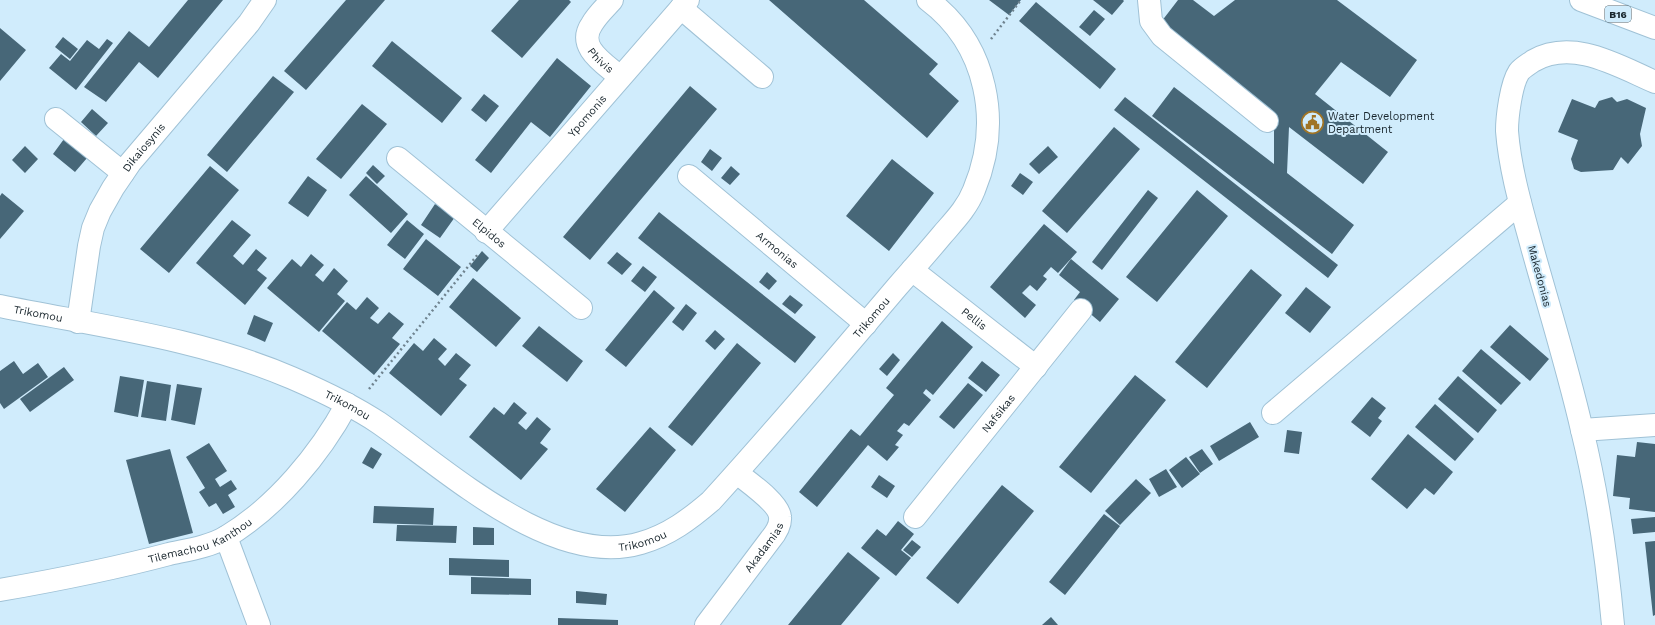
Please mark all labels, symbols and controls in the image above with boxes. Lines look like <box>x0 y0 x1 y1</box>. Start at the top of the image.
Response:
road number: B16 <box>1605 6 1631 22</box>
street label: Phivis <box>584 45 616 76</box>
street label: Ypomonis <box>566 92 610 140</box>
public building icon: Water Development Department <box>1299 109 1325 135</box>
place label: Water Development Department <box>1328 110 1435 136</box>
street label: Dikaiosynis <box>120 121 168 174</box>
street label: Elpidos <box>470 216 509 251</box>
street label: Armonias <box>753 229 801 272</box>
street label: Makedonias <box>1525 244 1554 309</box>
street label: Trikomou <box>850 295 893 341</box>
street label: Trikomou <box>12 303 64 325</box>
street label: Pellis <box>959 305 989 333</box>
street label: Trikomou <box>322 388 372 423</box>
street label: Nafsikas <box>979 392 1018 435</box>
street label: Tilemachou Kanthou <box>147 515 255 566</box>
street label: Akadamias <box>742 521 787 575</box>
street label: Trikomou <box>618 528 669 554</box>

